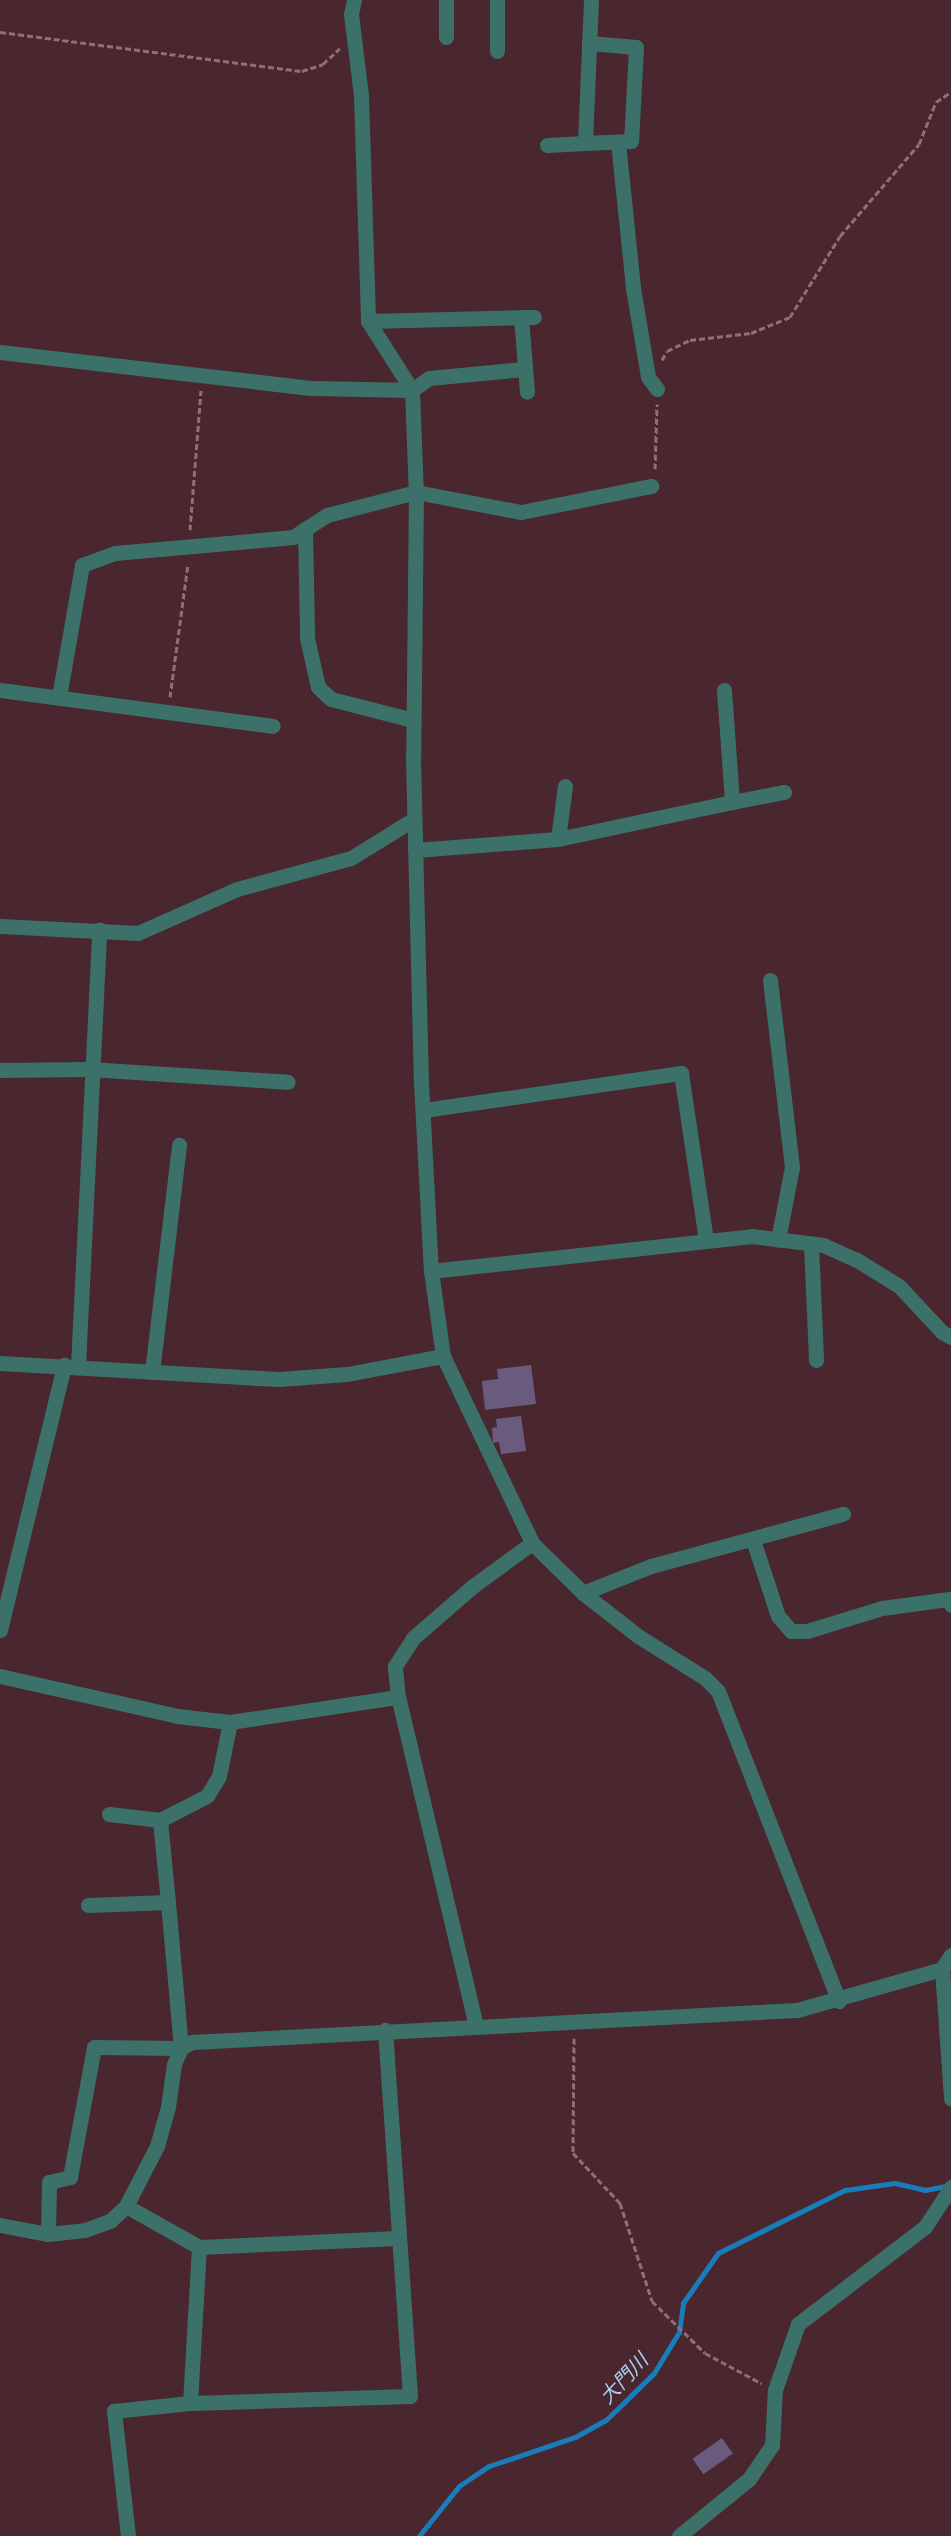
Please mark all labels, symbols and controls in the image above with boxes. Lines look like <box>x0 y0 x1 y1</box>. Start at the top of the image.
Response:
water label: 大門川 <box>595 2349 653 2409</box>

